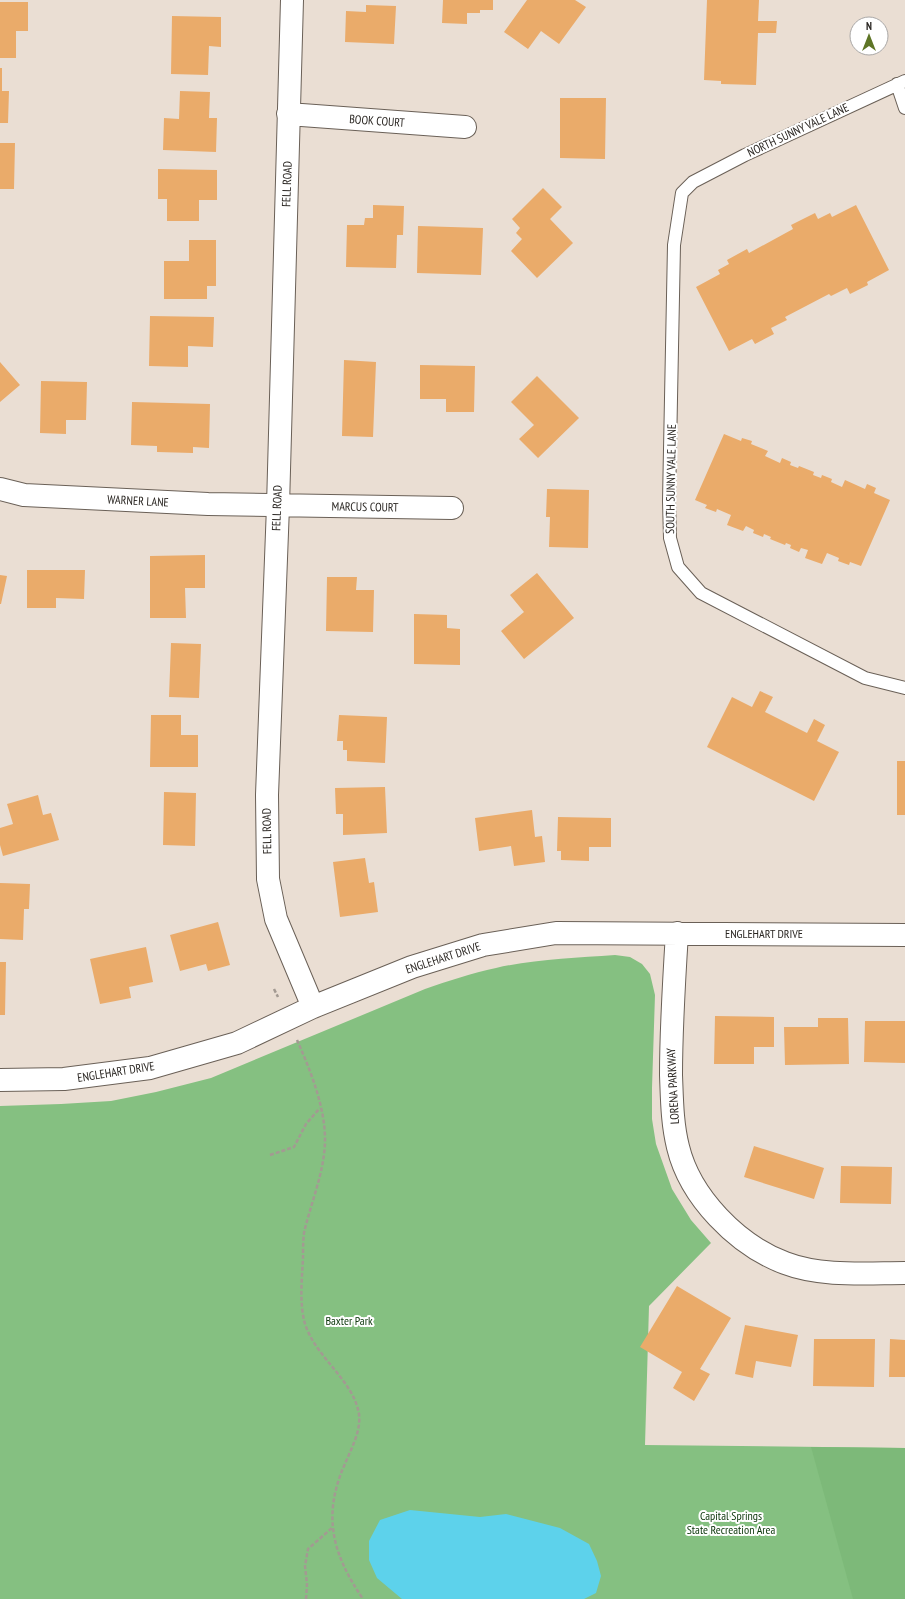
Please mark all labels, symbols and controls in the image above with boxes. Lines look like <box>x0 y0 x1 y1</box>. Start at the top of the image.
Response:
north arrow <box>849 16 889 56</box>
text: N <box>866 19 872 33</box>
street label: NORTH SUNNY VALE LANE <box>745 99 851 160</box>
street label: BOOK COURT <box>349 111 406 130</box>
street label: FELL ROAD <box>278 161 295 207</box>
street label: SOUTH SUNNY VALE LANE <box>662 424 679 534</box>
street label: FELL ROAD <box>268 485 285 531</box>
street label: WARNER LANE <box>107 491 169 510</box>
street label: MARCUS COURT <box>331 498 399 515</box>
street label: FELL ROAD <box>259 808 274 854</box>
street label: ENGLEHART DRIVE <box>725 926 803 941</box>
street label: ENGLEHART DRIVE <box>403 938 482 977</box>
street label: LORENA PARKWAY <box>663 1047 682 1125</box>
street label: ENGLEHART DRIVE <box>76 1058 156 1085</box>
park label: Baxter Park <box>325 1313 373 1328</box>
park label: Capital Springs State Recreation Area <box>687 1508 776 1537</box>

